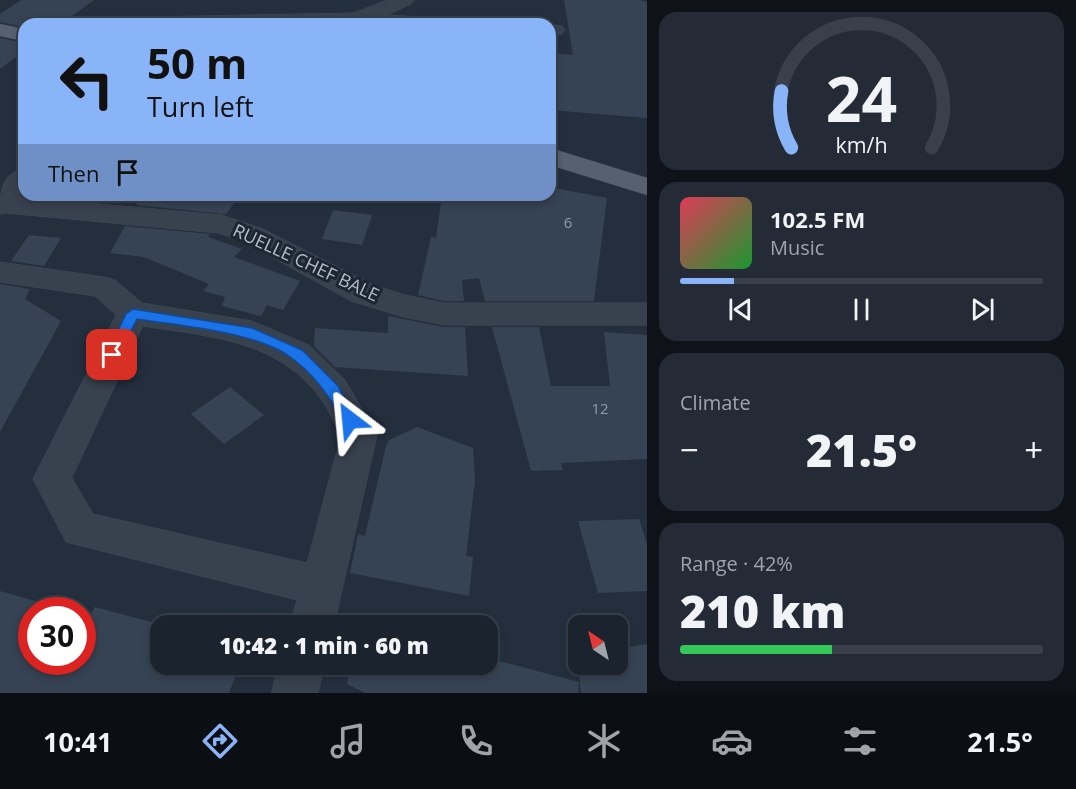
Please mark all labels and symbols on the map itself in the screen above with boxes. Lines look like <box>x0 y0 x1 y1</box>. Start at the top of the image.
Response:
house number: 6 <box>564 212 572 232</box>
street label: RUELLE CHEF BALE <box>229 218 383 307</box>
pin <box>86 329 137 380</box>
position arrow <box>318 388 382 452</box>
house number: 12 <box>591 398 609 418</box>
speed limit sign: 30 <box>18 597 96 675</box>
north arrow <box>568 615 628 675</box>

